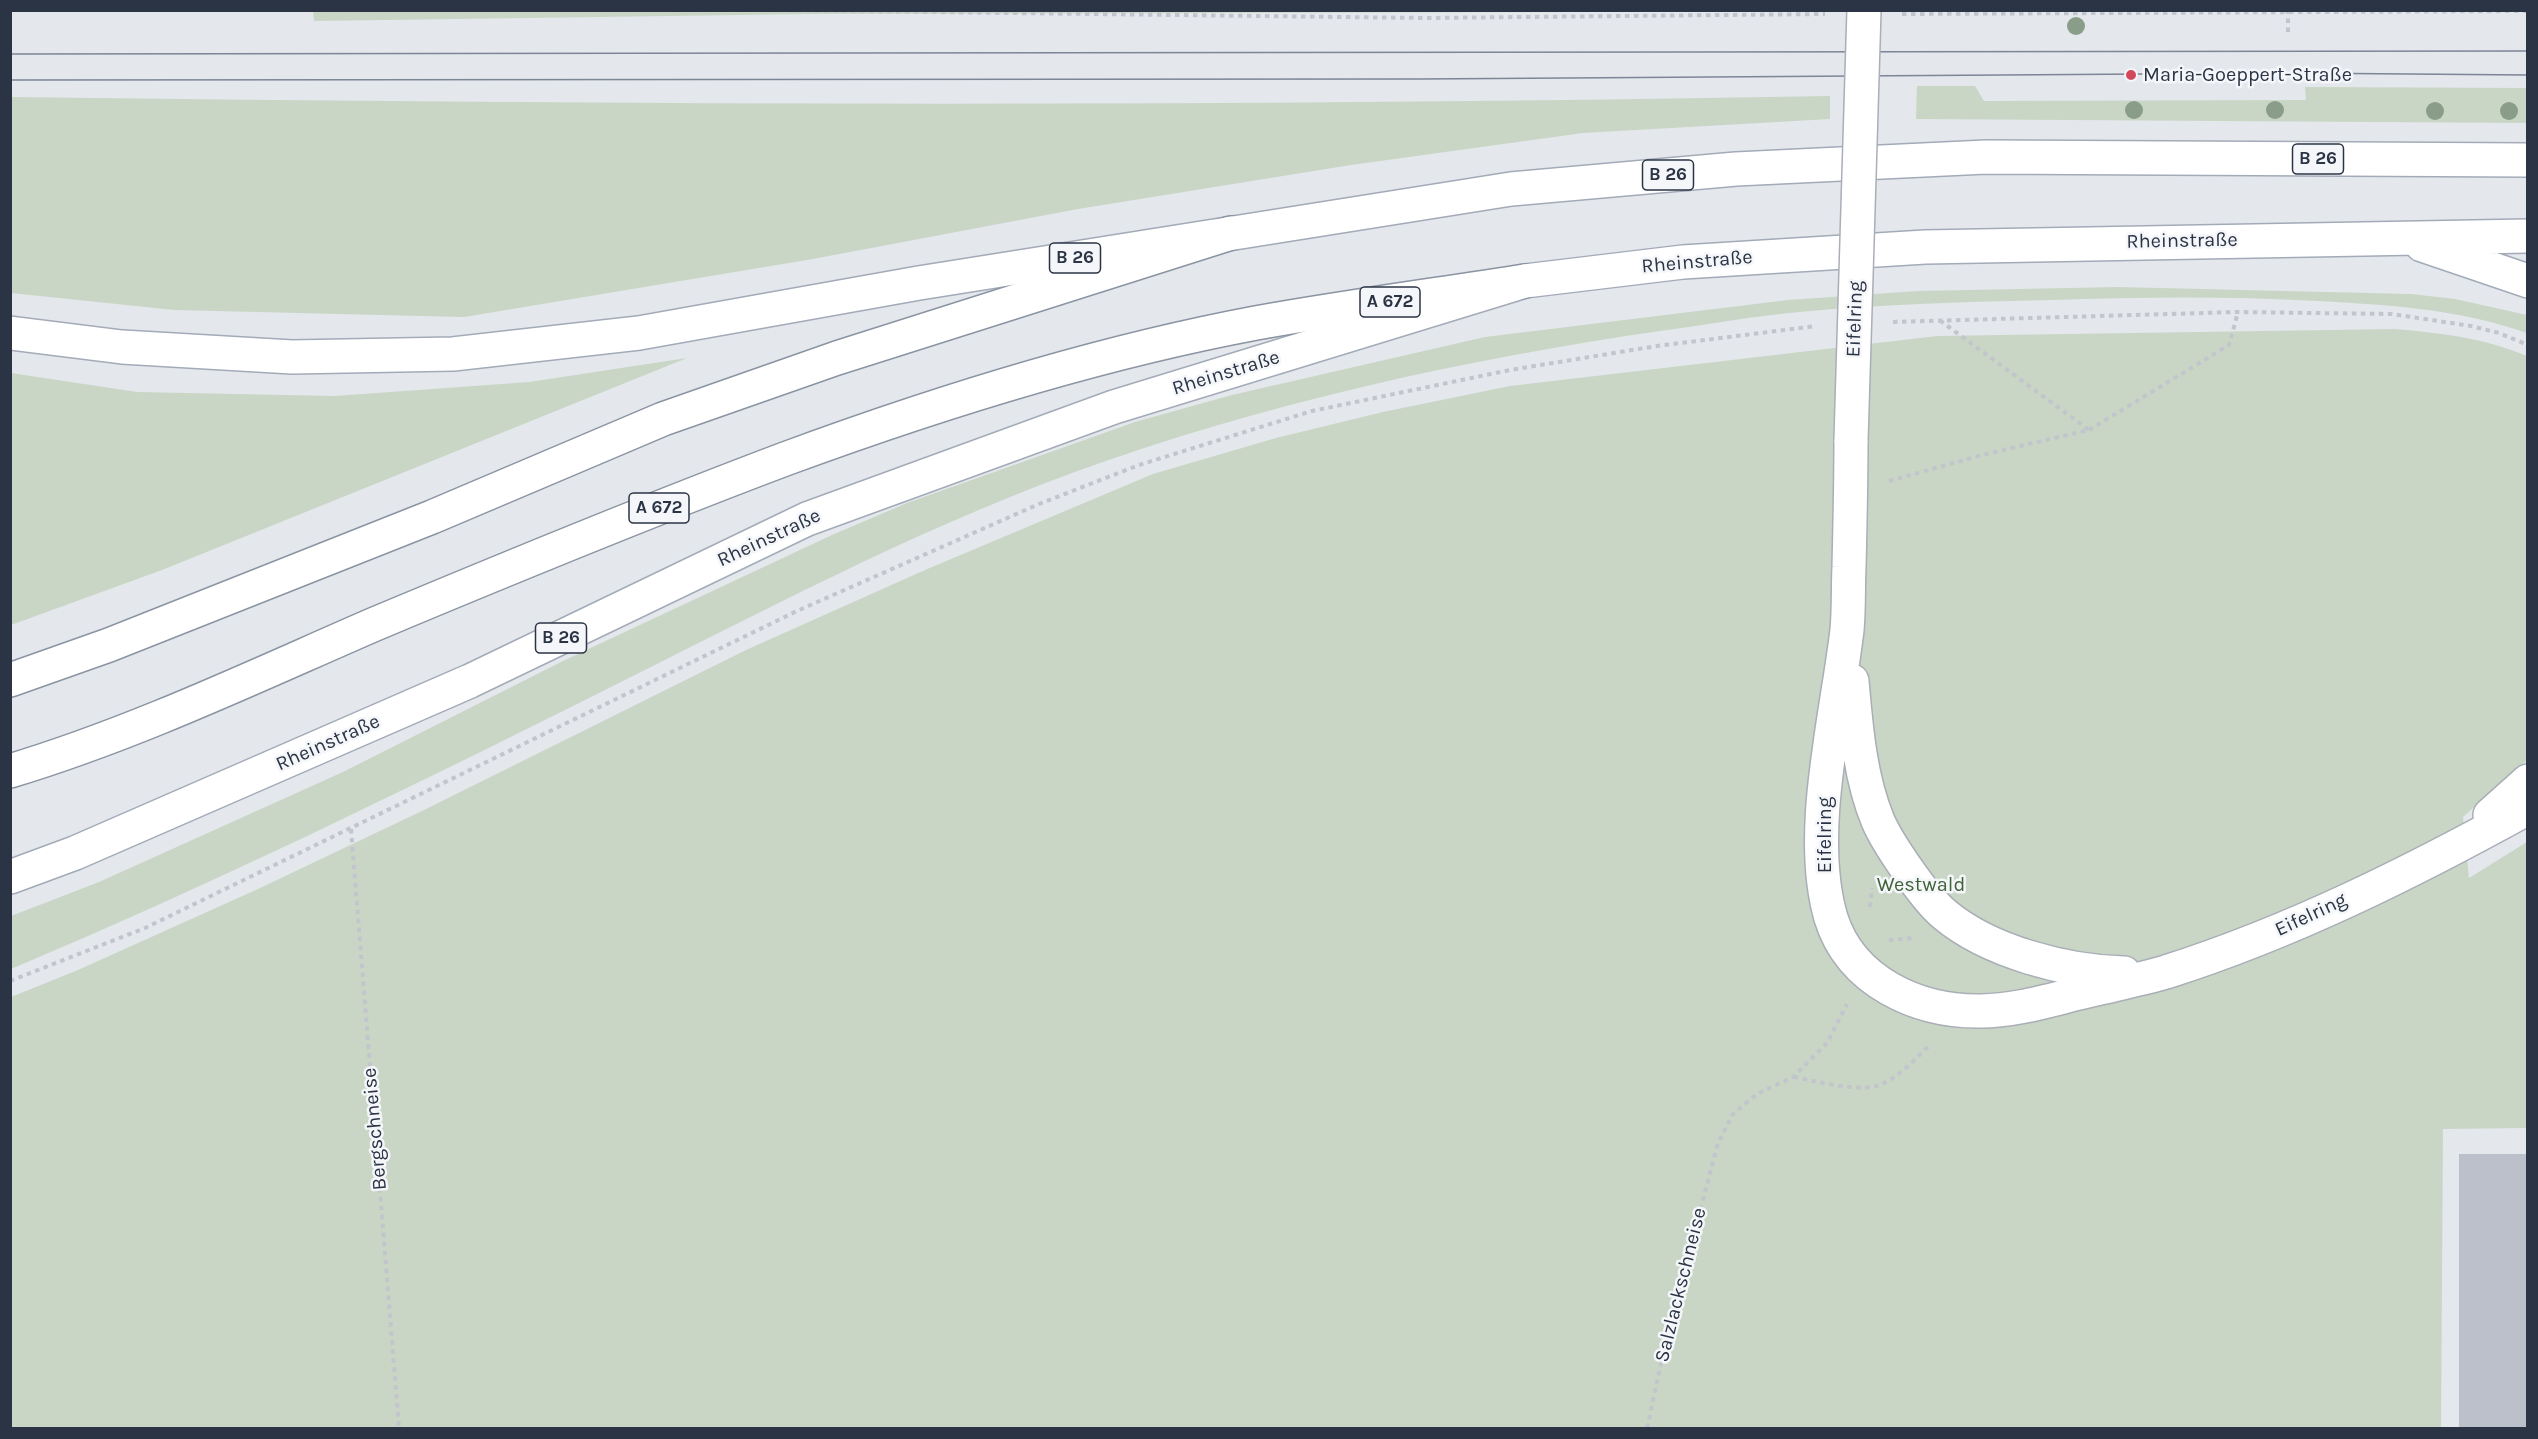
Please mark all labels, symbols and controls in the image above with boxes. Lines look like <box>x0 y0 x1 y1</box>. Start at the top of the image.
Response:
place label: Maria-Goeppert-Straße <box>2143 63 2352 87</box>
marker: Maria-Goeppert-Straße <box>2124 68 2138 82</box>
road number: B 26 <box>2292 144 2344 174</box>
road number: B 26 <box>1642 160 1694 190</box>
street label: Rheinstraße <box>2126 228 2238 254</box>
road number: B 26 <box>1050 243 1100 273</box>
street label: Rheinstraße <box>1640 245 1754 279</box>
street label: Eifelring <box>1842 280 1868 358</box>
road number: A 672 <box>1360 287 1420 317</box>
street label: Rheinstraße <box>1169 345 1283 401</box>
road number: A 672 <box>629 493 689 523</box>
street label: Rheinstraße <box>713 504 825 572</box>
road number: B 26 <box>536 623 586 653</box>
street label: Rheinstraße <box>272 709 384 777</box>
street label: Eifelring <box>1813 797 1837 873</box>
park label: Westwald <box>1877 873 1965 897</box>
street label: Eifelring <box>2271 888 2351 942</box>
street label: Bergschneise <box>358 1067 392 1191</box>
street label: Salzlackschneise <box>1650 1205 1712 1365</box>

